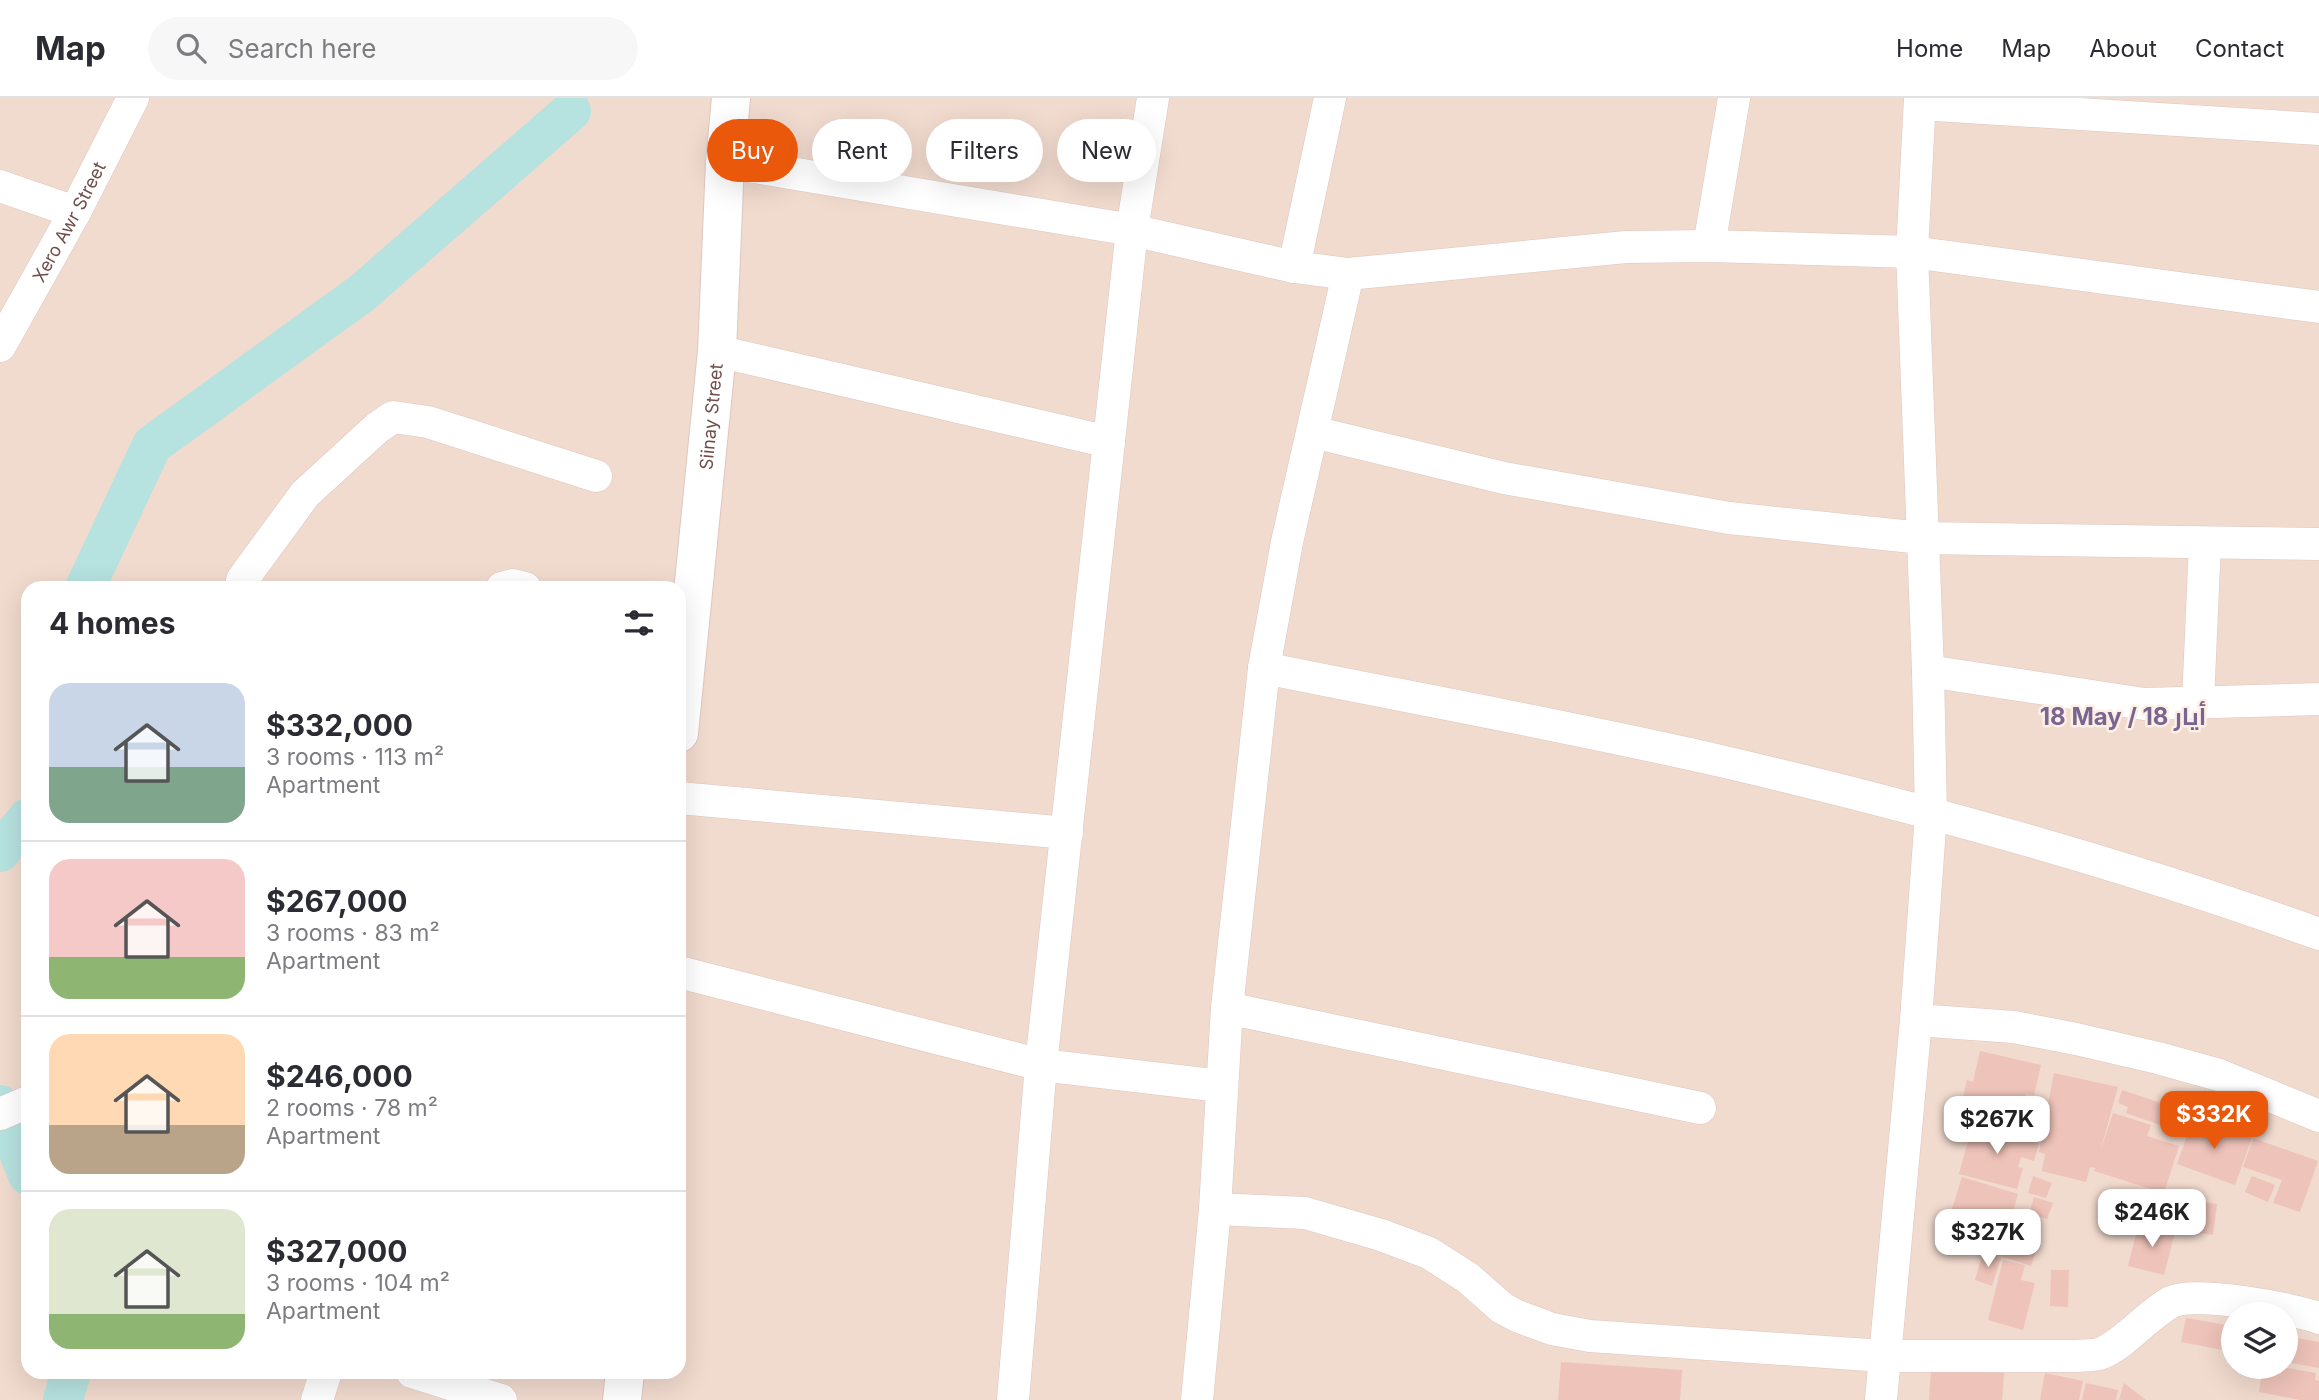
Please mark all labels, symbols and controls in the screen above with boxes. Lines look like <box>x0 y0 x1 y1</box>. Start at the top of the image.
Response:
search box <box>148 17 638 80</box>
text: Map <box>35 28 106 68</box>
icon: search <box>172 29 210 67</box>
text: Search here <box>228 33 376 64</box>
text: Home <box>1896 34 1963 63</box>
text: Map <box>2001 34 2051 63</box>
text: About <box>2089 34 2157 63</box>
text: Contact <box>2195 34 2284 63</box>
chip: Buy <box>707 119 798 182</box>
chip: Rent <box>812 119 912 182</box>
chip: Filters <box>926 119 1043 182</box>
chip: New <box>1057 119 1156 182</box>
street label: Xero Awr Street <box>28 158 109 285</box>
street label: Siinay Street <box>695 362 726 471</box>
icon: filters <box>620 604 658 642</box>
text: 4 homes <box>49 605 176 641</box>
district label: 18 May / 18 أيار <box>2040 701 2206 731</box>
text: $332,000 <box>266 707 413 743</box>
icon: home <box>105 711 189 795</box>
text: 3 rooms · 113 m² <box>266 743 444 771</box>
text: Apartment <box>266 771 380 799</box>
text: $267,000 <box>266 883 408 919</box>
icon: home <box>105 887 189 971</box>
text: 3 rooms · 83 m² <box>266 919 440 947</box>
text: Apartment <box>266 947 380 975</box>
text: $246,000 <box>266 1058 413 1094</box>
icon: home <box>105 1062 189 1146</box>
pin: $332K <box>2165 1091 2263 1151</box>
text: 2 rooms · 78 m² <box>266 1094 438 1122</box>
pin: $267K <box>1948 1096 2046 1156</box>
text: $332K <box>2176 1100 2252 1128</box>
text: $267K <box>1960 1105 2034 1133</box>
text: Apartment <box>266 1122 380 1150</box>
pin: $246K <box>2103 1190 2201 1249</box>
text: $246K <box>2114 1198 2190 1226</box>
pin: $327K <box>1939 1210 2037 1269</box>
text: $327K <box>1951 1218 2025 1246</box>
text: $327,000 <box>266 1233 407 1269</box>
icon: home <box>105 1237 189 1321</box>
text: 3 rooms · 104 m² <box>266 1269 450 1297</box>
text: Apartment <box>266 1297 380 1325</box>
map controls <box>2221 1302 2298 1379</box>
button: layers <box>2221 1302 2298 1379</box>

